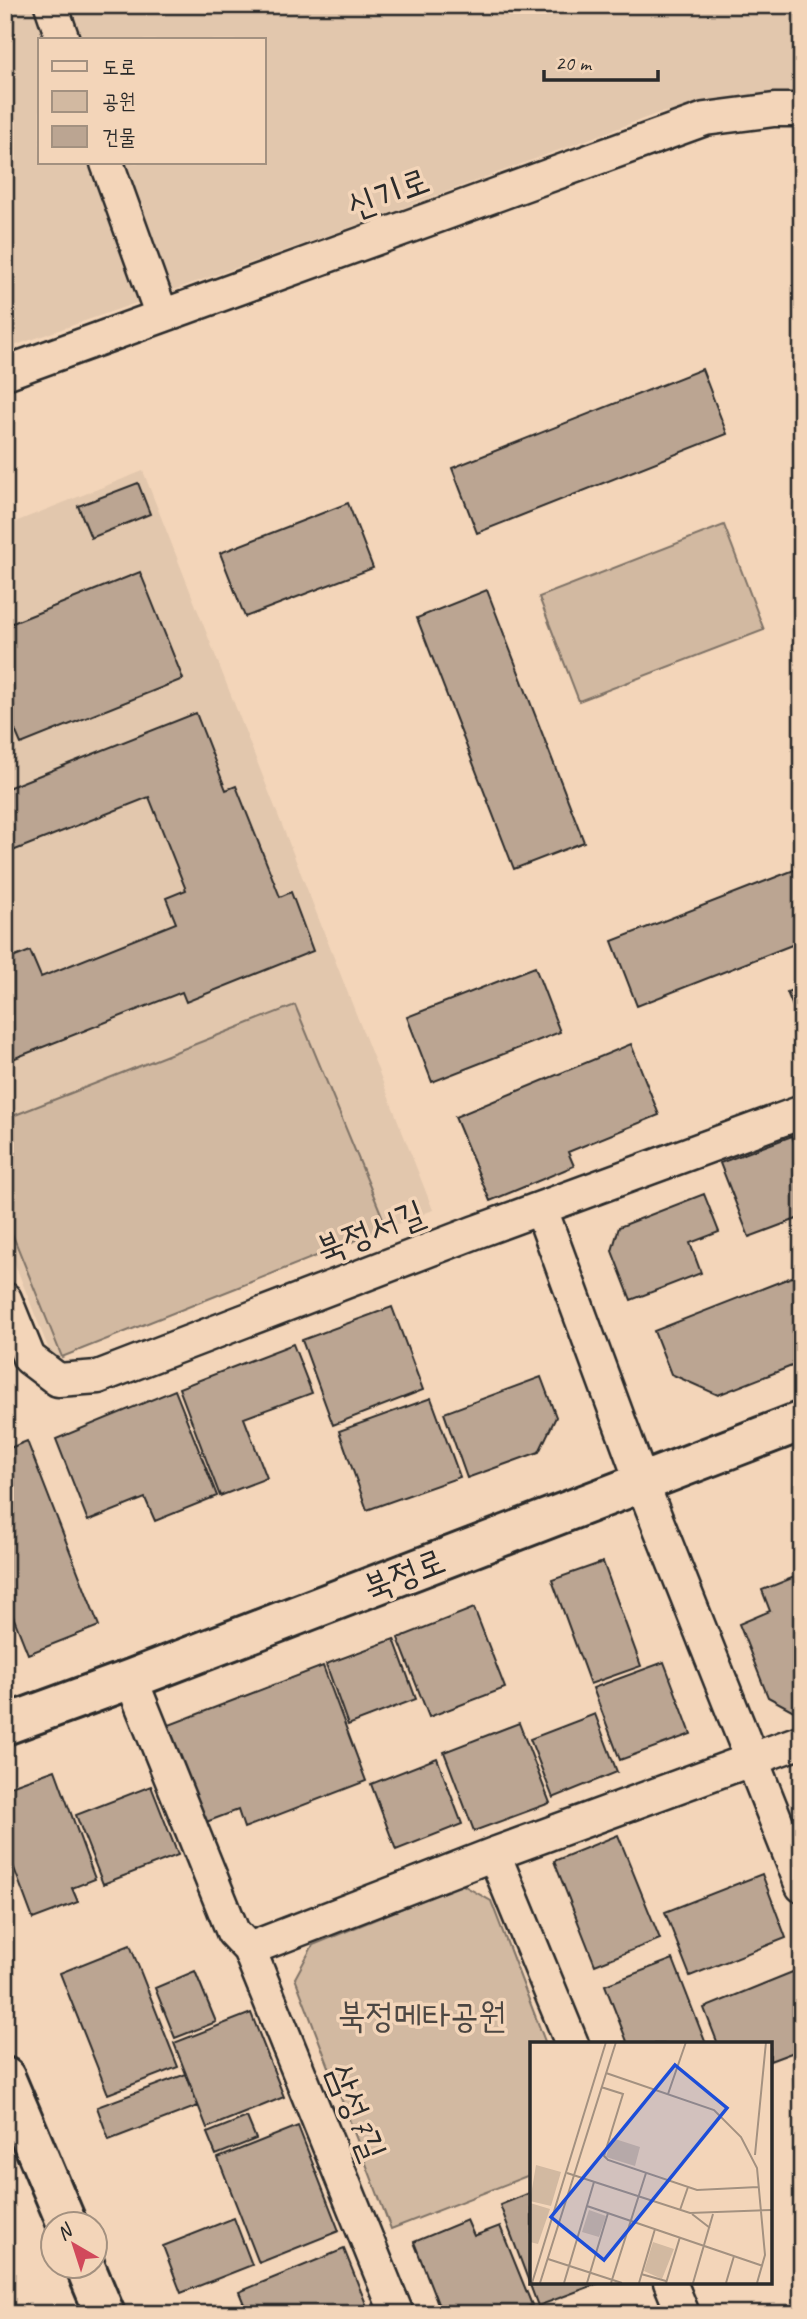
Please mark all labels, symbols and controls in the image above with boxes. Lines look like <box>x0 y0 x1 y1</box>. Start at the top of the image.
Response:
legend <box>38 38 266 164</box>
scale bar <box>544 38 658 82</box>
text: 20 m <box>555 50 593 76</box>
text: 도로 <box>102 54 136 80</box>
text: 공원 <box>102 88 136 114</box>
text: 건물 <box>102 124 136 150</box>
street label: 신기로 <box>341 157 435 229</box>
street label: 북정서길 <box>309 1190 431 1272</box>
street label: 북정로 <box>356 1538 452 1610</box>
park label: 북정메타공원 <box>338 1993 506 2038</box>
inset map <box>530 2042 772 2284</box>
street label: 삼성7길 <box>317 2057 397 2167</box>
north arrow <box>38 2210 108 2280</box>
text: N <box>52 2218 79 2246</box>

